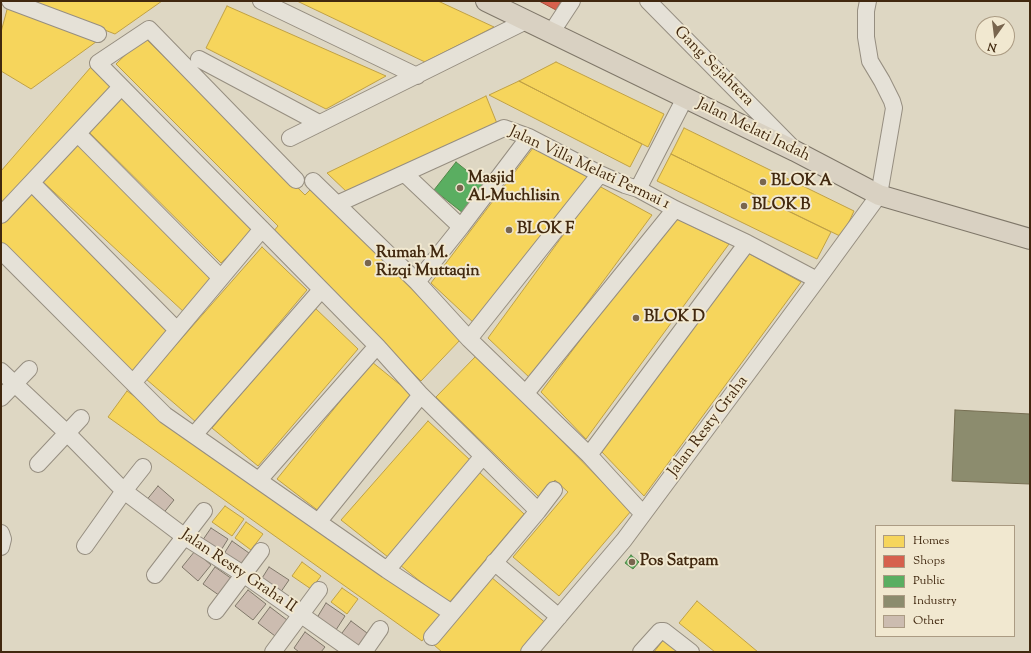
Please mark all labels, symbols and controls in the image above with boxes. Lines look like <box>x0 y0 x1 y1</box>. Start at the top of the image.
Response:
north arrow <box>975 16 1015 56</box>
street label: Gang Sejahtera <box>669 23 757 111</box>
text: N <box>986 38 999 55</box>
street label: Jalan Melati Indah <box>693 95 813 167</box>
street label: Jalan Villa Melati Permai 1 <box>505 123 673 215</box>
place label: Masjid Al-Muchlisin <box>468 169 560 207</box>
place label: BLOK A <box>771 172 832 192</box>
marker: BLOK A <box>758 177 768 187</box>
marker: Masjid Al-Muchlisin <box>455 183 465 193</box>
place label: BLOK B <box>752 196 810 216</box>
marker: BLOK B <box>739 201 749 211</box>
place label: BLOK F <box>517 220 574 240</box>
marker: BLOK F <box>504 225 514 235</box>
place label: Rumah M. Rizqi Muttaqin <box>376 244 480 282</box>
marker: Rumah M. Rizqi Muttaqin <box>363 258 373 268</box>
place label: BLOK D <box>644 308 705 328</box>
marker: BLOK D <box>631 313 641 323</box>
street label: Jalan Resty Graha <box>665 373 753 481</box>
legend <box>875 525 1015 637</box>
street label: Jalan Resty Graha II <box>176 526 300 618</box>
text: Homes <box>913 532 949 550</box>
place label: Pos Satpam <box>640 552 718 572</box>
text: Shops <box>913 552 945 570</box>
marker: Pos Satpam <box>627 557 637 567</box>
text: Public <box>913 572 945 590</box>
text: Industry <box>913 592 957 610</box>
text: Other <box>913 612 944 630</box>

